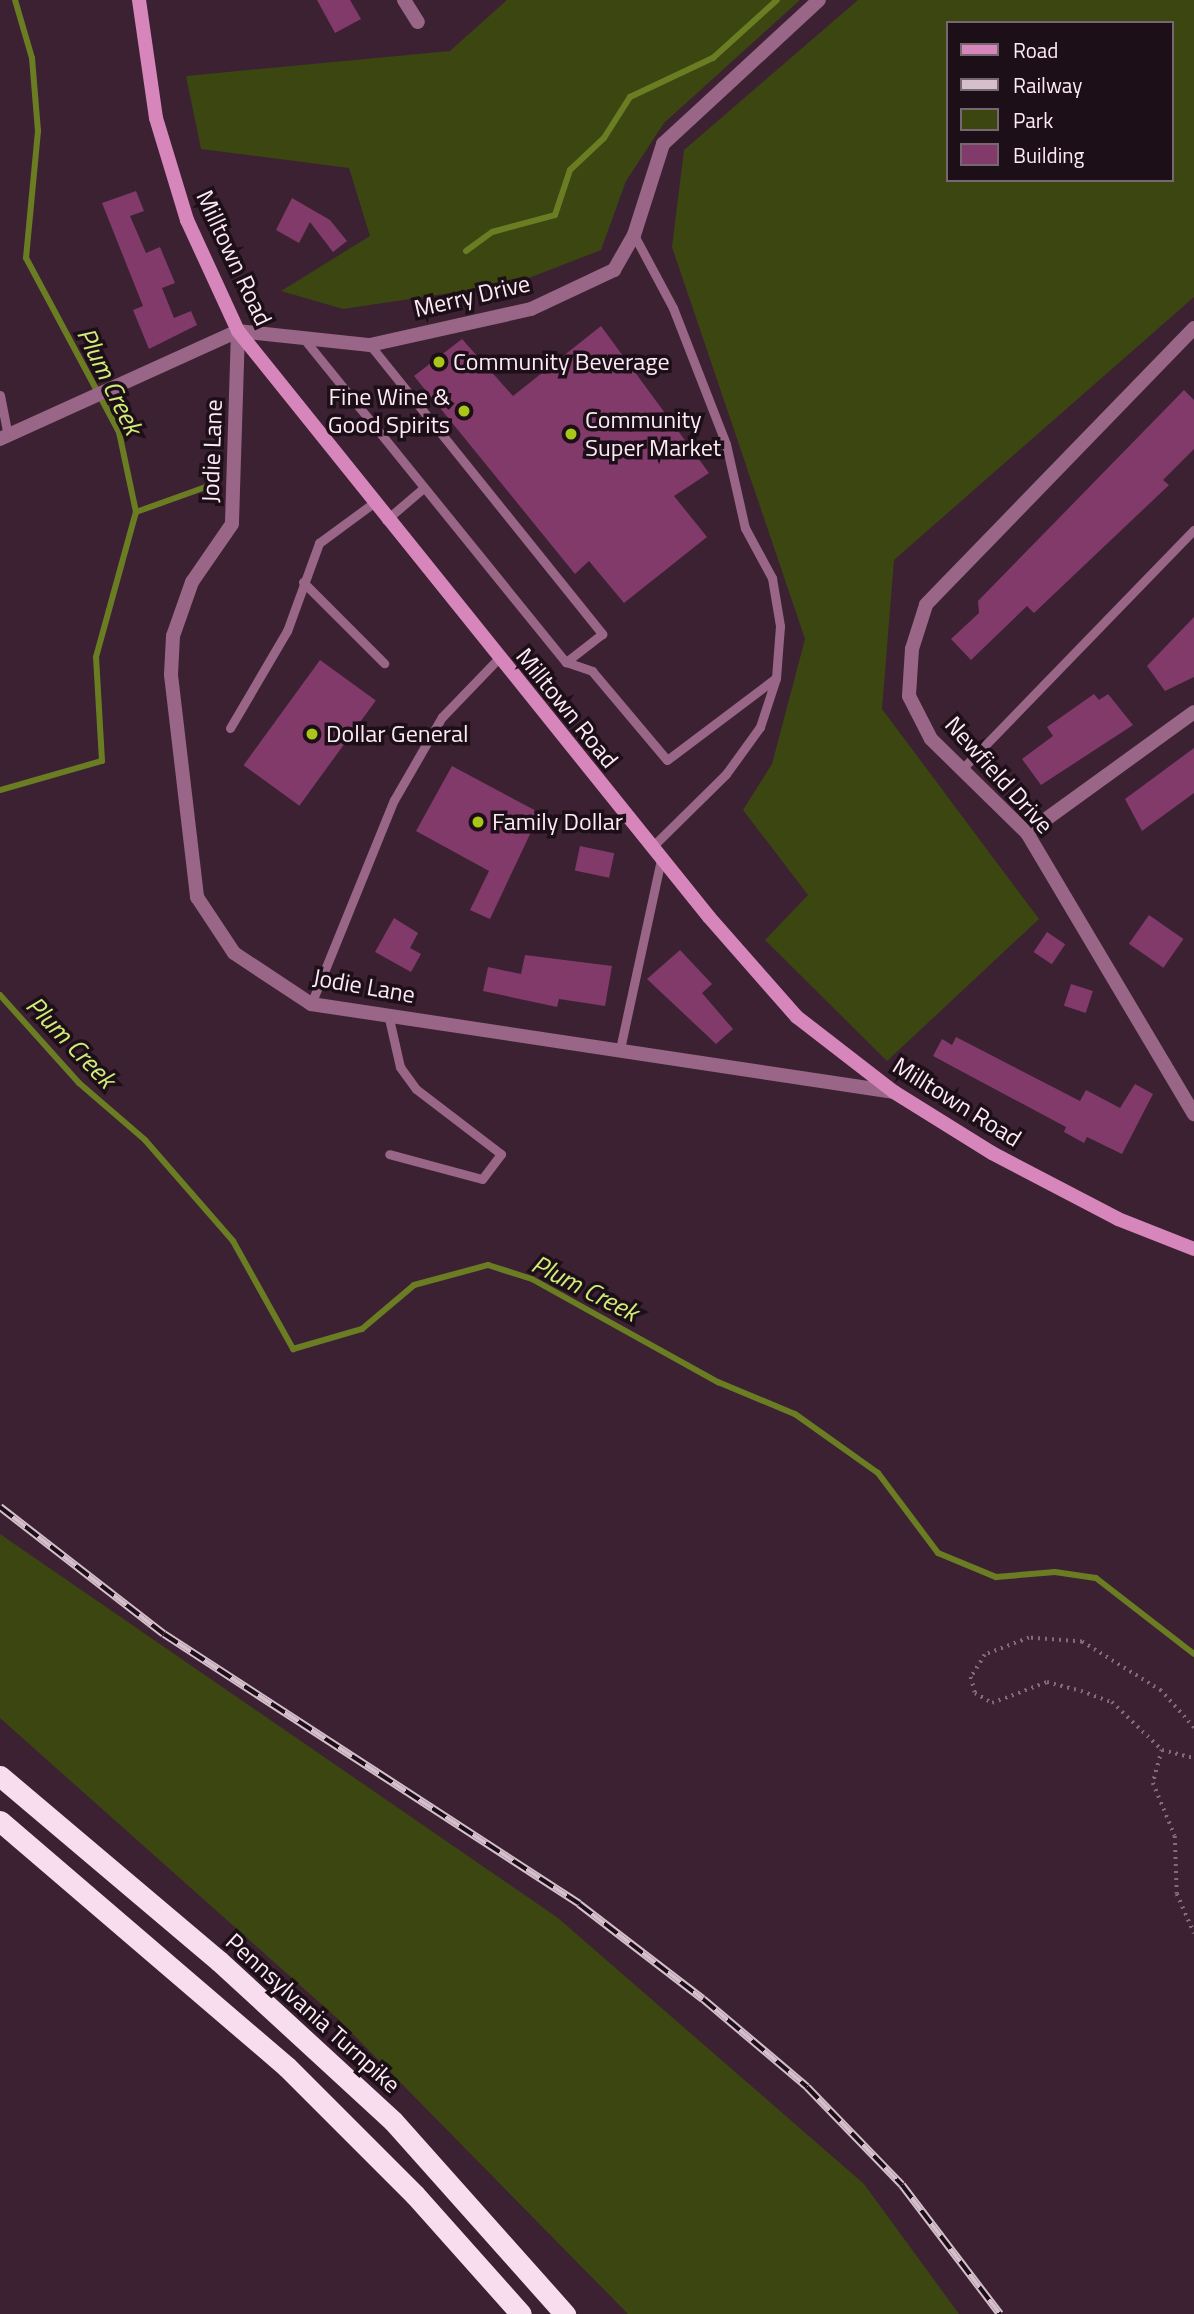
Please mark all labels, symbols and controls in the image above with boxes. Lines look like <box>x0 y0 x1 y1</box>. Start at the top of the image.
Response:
legend <box>946 21 1173 182</box>
text: Road <box>1013 34 1058 66</box>
text: Railway <box>1013 69 1082 101</box>
text: Park <box>1013 104 1053 136</box>
text: Building <box>1013 139 1084 171</box>
street label: Milltown Road <box>190 186 278 330</box>
street label: Merry Drive <box>411 269 533 323</box>
water label: Plum Creek <box>71 322 149 440</box>
place label: Community Beverage <box>453 348 670 376</box>
marker: Community Beverage <box>431 354 447 370</box>
place label: Fine Wine & Good Spirits <box>328 383 450 439</box>
street label: Jodie Lane <box>196 399 228 503</box>
marker: Fine Wine & Good Spirits <box>456 403 472 419</box>
place label: Community Super Market <box>585 406 721 462</box>
marker: Community Super Market <box>563 426 579 442</box>
street label: Milltown Road <box>510 642 624 774</box>
street label: Newfield Drive <box>939 710 1059 840</box>
place label: Dollar General <box>326 720 469 748</box>
marker: Dollar General <box>304 726 320 742</box>
place label: Family Dollar <box>492 808 623 836</box>
marker: Family Dollar <box>470 814 486 830</box>
street label: Jodie Lane <box>311 963 417 1009</box>
water label: Plum Creek <box>20 990 122 1094</box>
street label: Milltown Road <box>888 1051 1026 1153</box>
water label: Plum Creek <box>527 1248 643 1328</box>
street label: Pennsylvania Turnpike <box>220 1927 406 2099</box>

